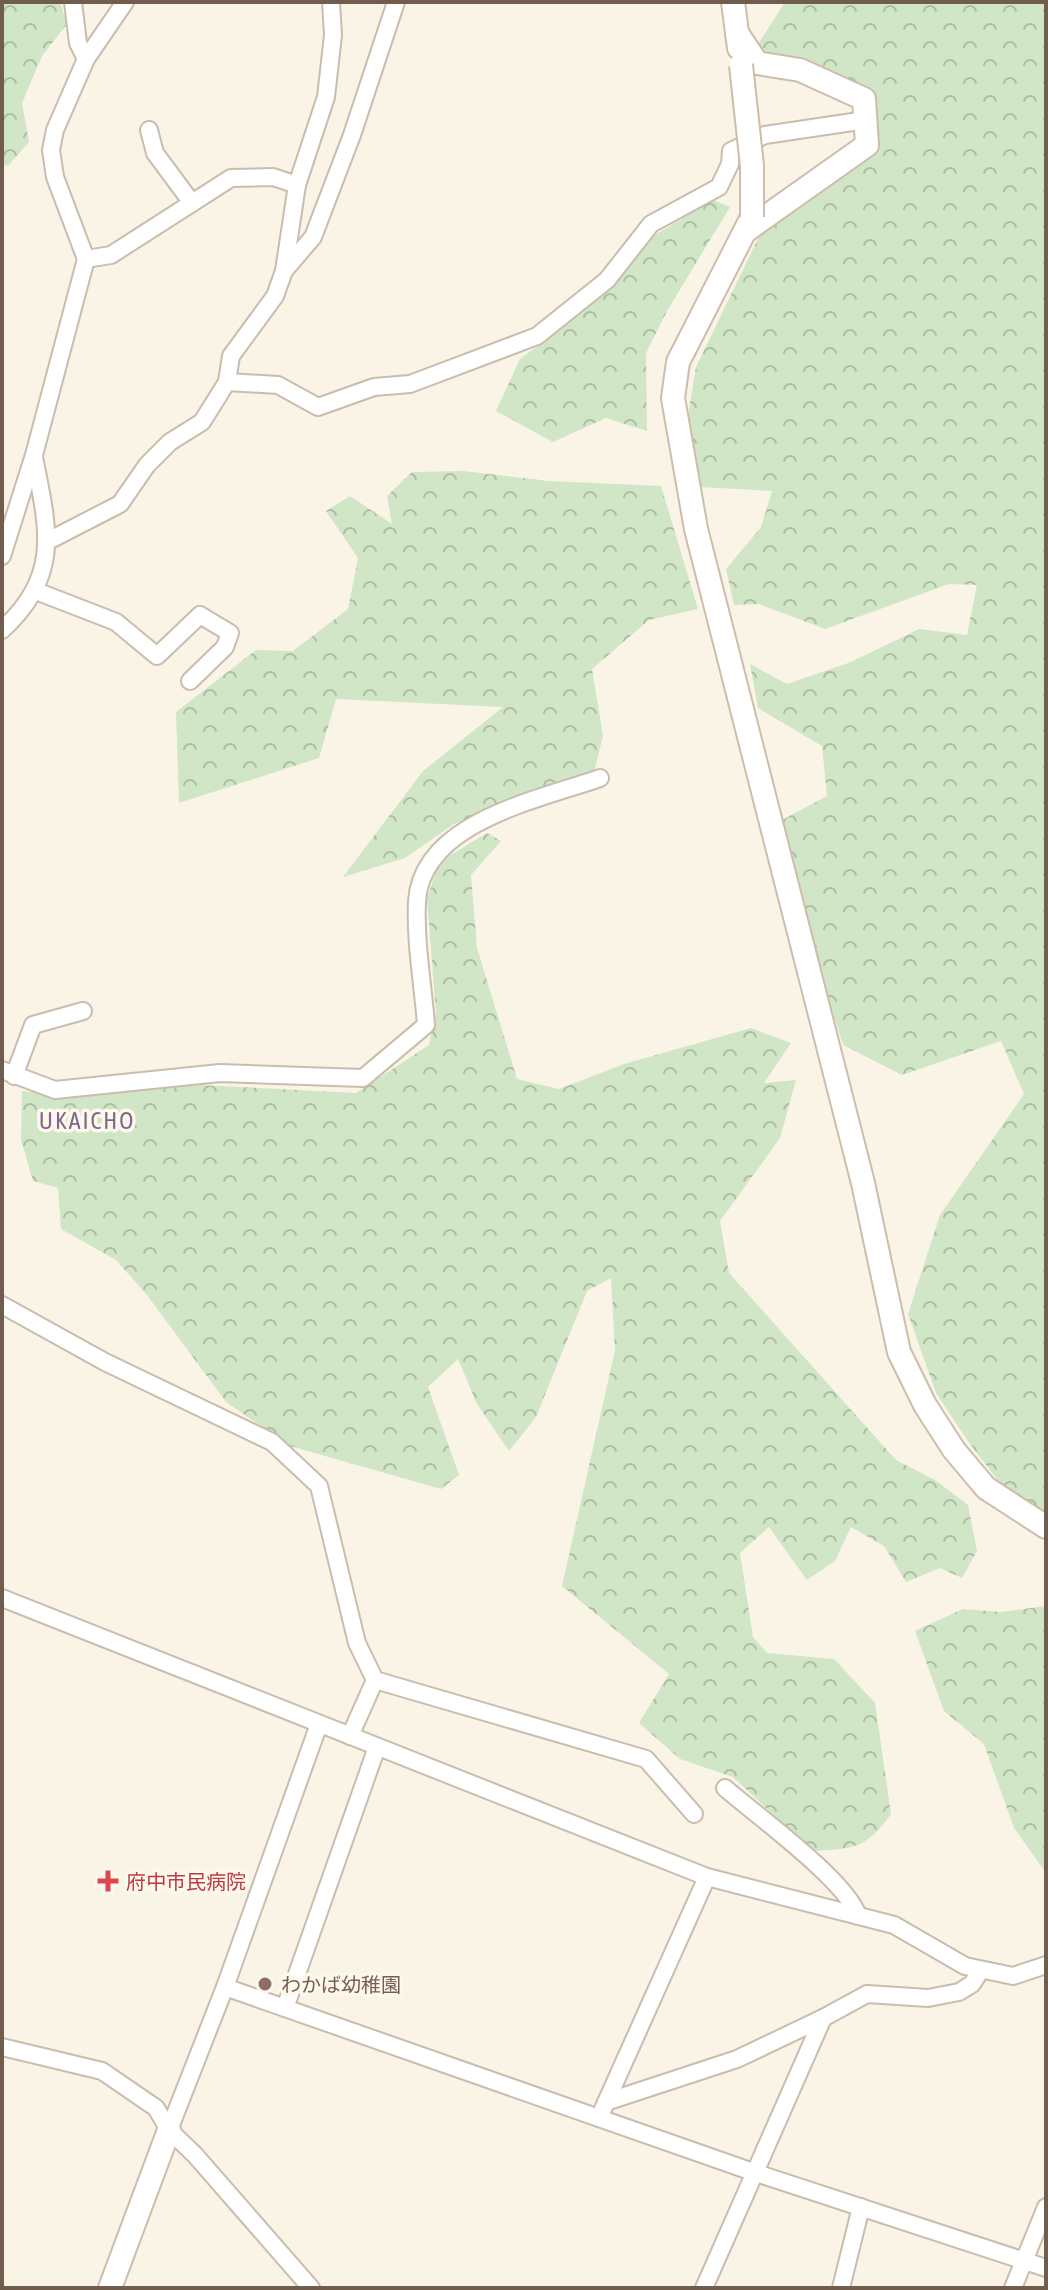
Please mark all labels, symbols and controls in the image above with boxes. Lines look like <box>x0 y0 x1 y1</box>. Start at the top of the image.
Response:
district label: UKAICHO <box>39 1107 135 1134</box>
marker: 府中市民病院 <box>97 1870 119 1892</box>
place label: 府中市民病院 <box>126 1870 246 1893</box>
place label: わかば幼稚園 <box>281 1973 401 1996</box>
marker: わかば幼稚園 <box>256 1975 274 1993</box>

